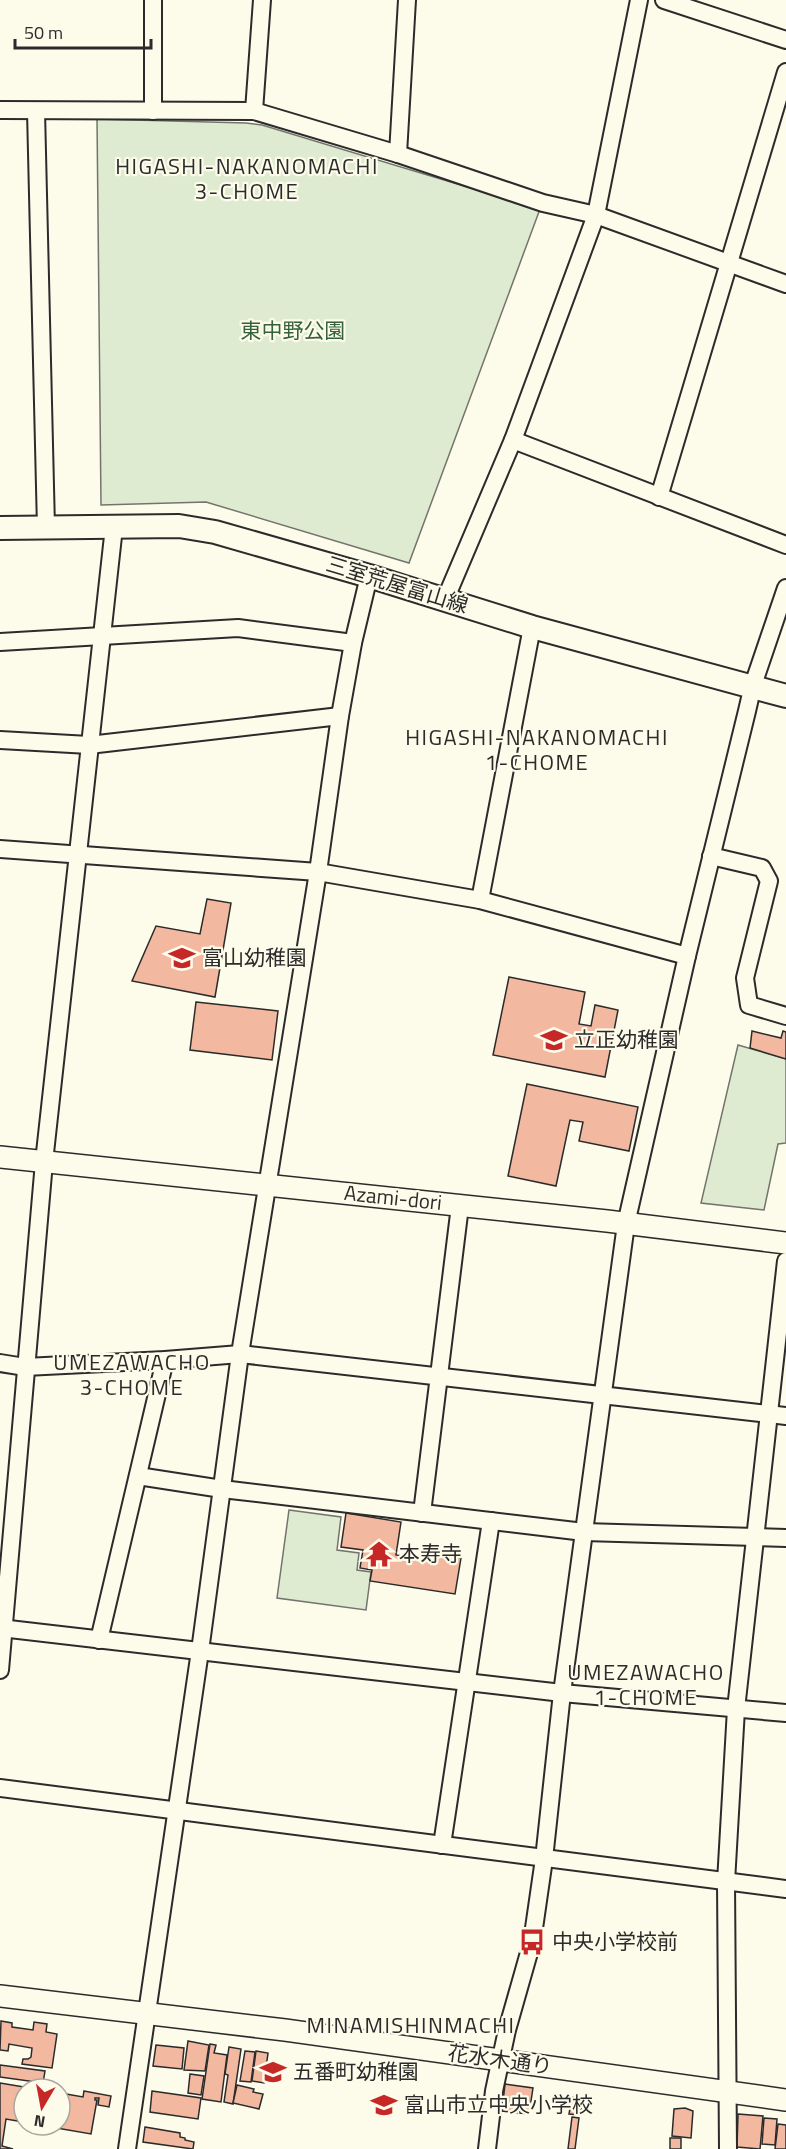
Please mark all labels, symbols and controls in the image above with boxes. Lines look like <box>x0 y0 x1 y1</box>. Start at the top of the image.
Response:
scale bar <box>15 12 152 50</box>
text: 50 m <box>24 19 63 46</box>
district label: HIGASHI-NAKANOMACHI 3-CHOME <box>115 149 379 208</box>
park label: 東中野公園 <box>241 314 346 346</box>
street label: 三室荒屋富山線 <box>322 547 472 621</box>
district label: HIGASHI-NAKANOMACHI 1-CHOME <box>405 720 669 779</box>
place label: 富山幼稚園 <box>202 941 307 973</box>
school or university icon: 富山幼稚園 <box>167 943 197 973</box>
place label: 立正幼稚園 <box>574 1023 679 1055</box>
school or university icon: 立正幼稚園 <box>539 1025 569 1055</box>
street label: Azami-dori <box>343 1176 444 1218</box>
district label: UMEZAWACHO 3-CHOME <box>53 1345 211 1404</box>
place label: 本寿寺 <box>399 1537 462 1569</box>
temple icon: 本寿寺 <box>364 1539 394 1569</box>
district label: UMEZAWACHO 1-CHOME <box>567 1655 725 1714</box>
place label: 中央小学校前 <box>552 1925 678 1957</box>
bus stop icon: 中央小学校前 <box>517 1927 547 1957</box>
district label: MINAMISHINMACHI <box>307 2008 515 2042</box>
street label: 花水木通り <box>446 2036 554 2082</box>
place label: 五番町幼稚園 <box>293 2055 419 2087</box>
school or university icon: 五番町幼稚園 <box>258 2057 288 2087</box>
north arrow <box>12 2077 72 2137</box>
place label: 富山市立中央小学校 <box>404 2088 593 2120</box>
school or university icon: 富山市立中央小学校 <box>369 2090 399 2120</box>
text: N <box>32 2109 47 2135</box>

